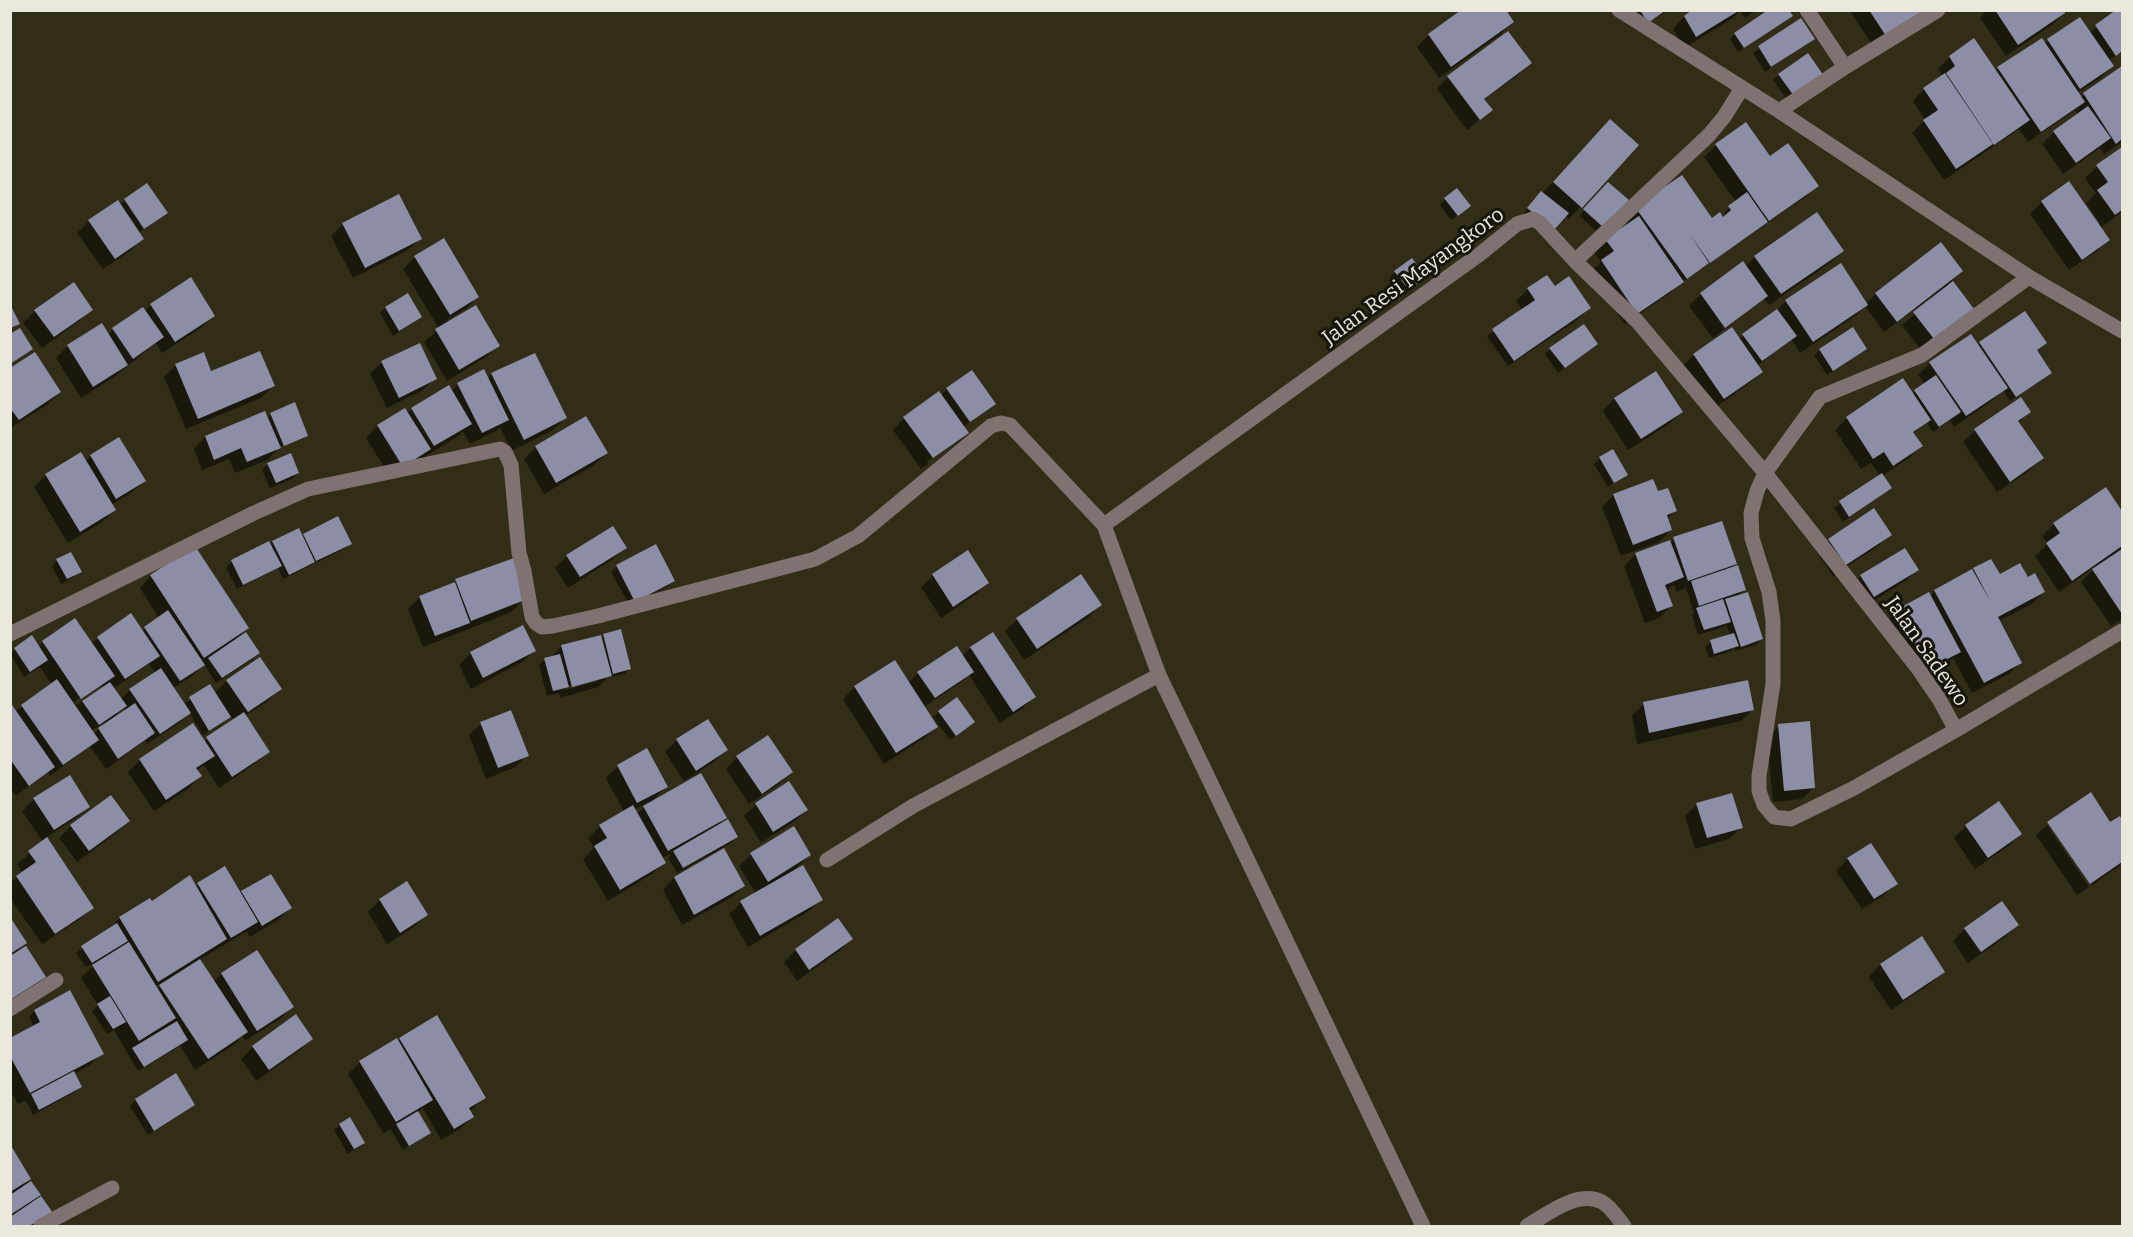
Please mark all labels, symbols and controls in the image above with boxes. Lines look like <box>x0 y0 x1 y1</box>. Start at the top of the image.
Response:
street label: Jalan Resi Mayangkoro <box>1316 201 1509 351</box>
street label: Jalan Sadewo <box>1879 590 1974 711</box>

